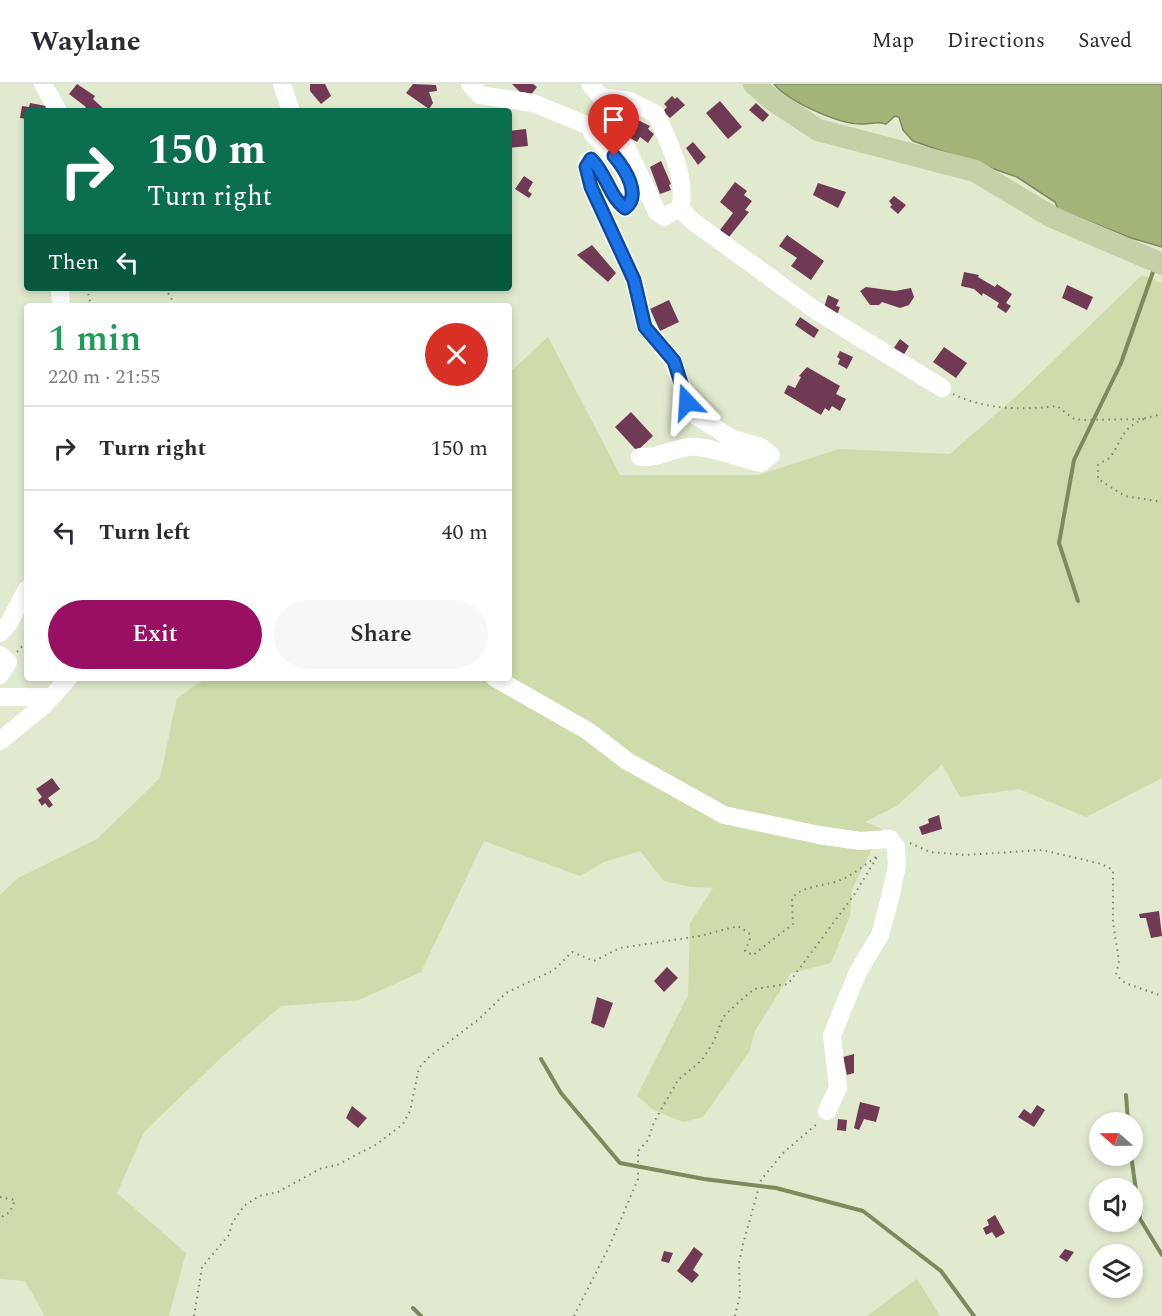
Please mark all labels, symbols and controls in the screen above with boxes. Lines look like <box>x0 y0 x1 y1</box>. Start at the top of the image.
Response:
text: Waylane <box>30 20 141 63</box>
text: Map <box>872 25 914 57</box>
text: Directions <box>947 25 1045 57</box>
text: Saved <box>1078 25 1132 57</box>
pin <box>588 94 639 156</box>
icon: arrive <box>597 103 630 136</box>
text: 150 m <box>147 119 266 182</box>
icon: right <box>48 132 126 210</box>
text: Turn right <box>147 176 272 218</box>
text: Then <box>48 246 99 279</box>
icon: left <box>111 246 144 279</box>
text: 1 min <box>48 312 141 367</box>
button: close <box>425 323 488 386</box>
text: 220 m · 21:55 <box>48 362 160 392</box>
position arrow <box>655 370 719 434</box>
icon: right <box>48 432 81 465</box>
text: Turn right <box>99 432 206 465</box>
text: 150 m <box>431 432 488 465</box>
icon: left <box>48 516 81 549</box>
text: Turn left <box>99 516 191 549</box>
text: 40 m <box>442 516 488 549</box>
button: Exit <box>48 600 262 669</box>
button: Share <box>274 600 488 669</box>
north arrow <box>1089 1112 1143 1166</box>
map controls <box>1089 1112 1143 1298</box>
button: sound <box>1089 1178 1143 1232</box>
button: layers <box>1089 1244 1143 1298</box>

